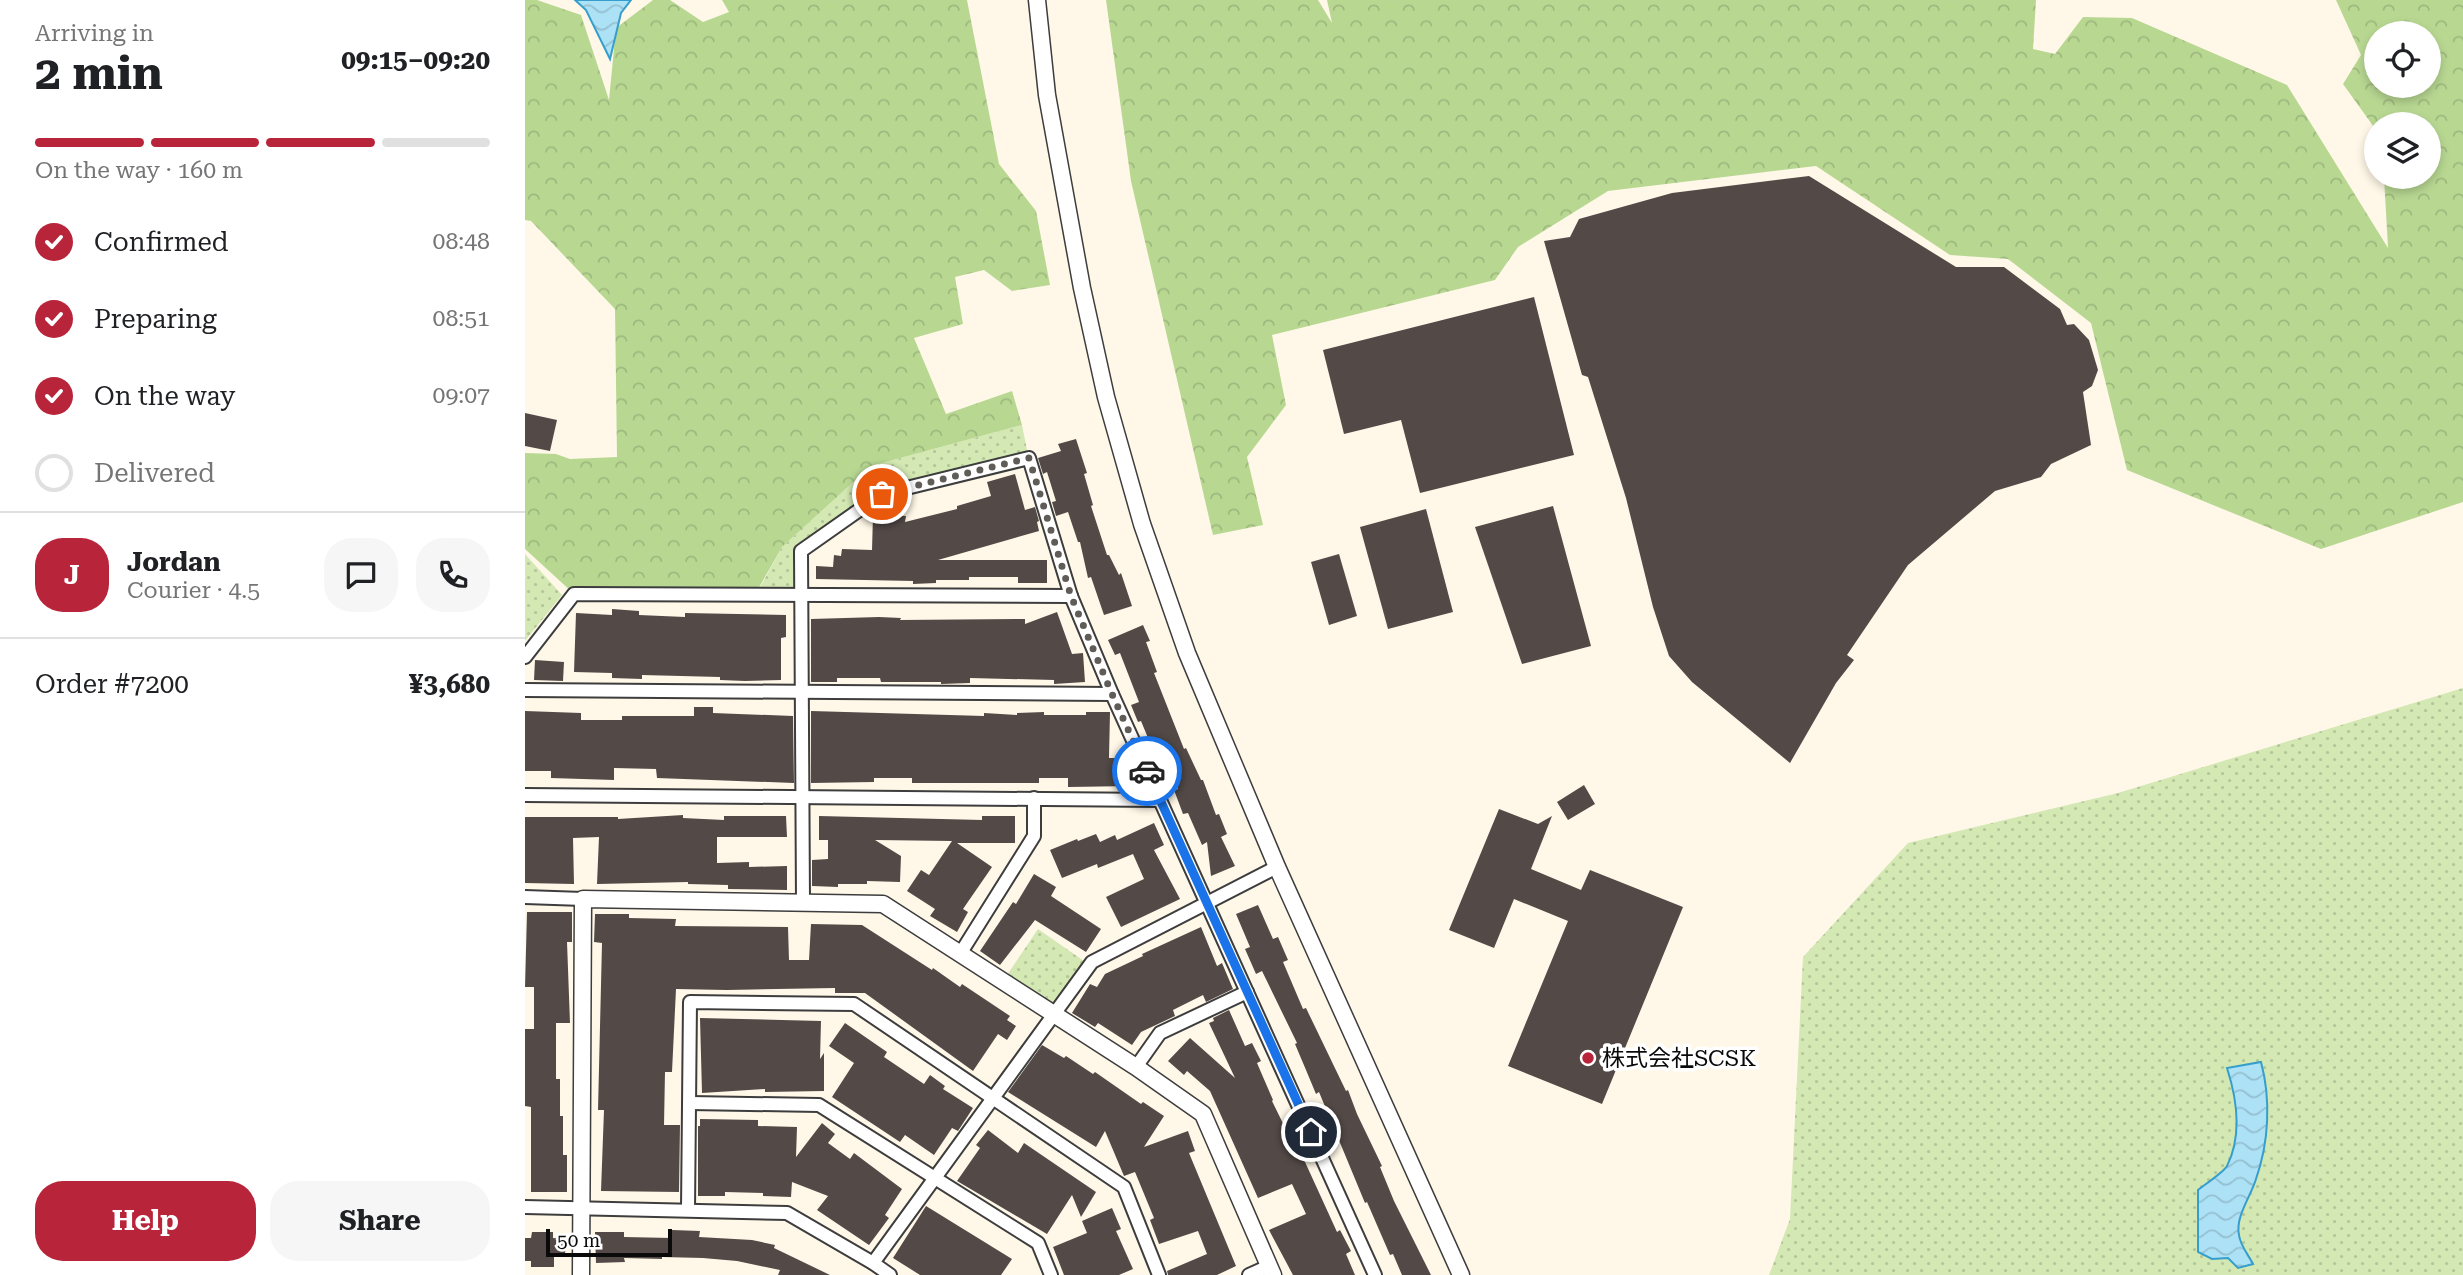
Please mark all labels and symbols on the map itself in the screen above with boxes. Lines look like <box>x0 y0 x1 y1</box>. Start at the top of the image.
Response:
pin <box>852 464 912 524</box>
courier <box>1112 736 1182 806</box>
place label: 株式会社SCSK <box>1602 1045 1756 1072</box>
marker: 株式会社SCSK <box>1580 1050 1596 1066</box>
pin <box>1281 1102 1341 1162</box>
scale bar <box>546 1226 672 1258</box>

